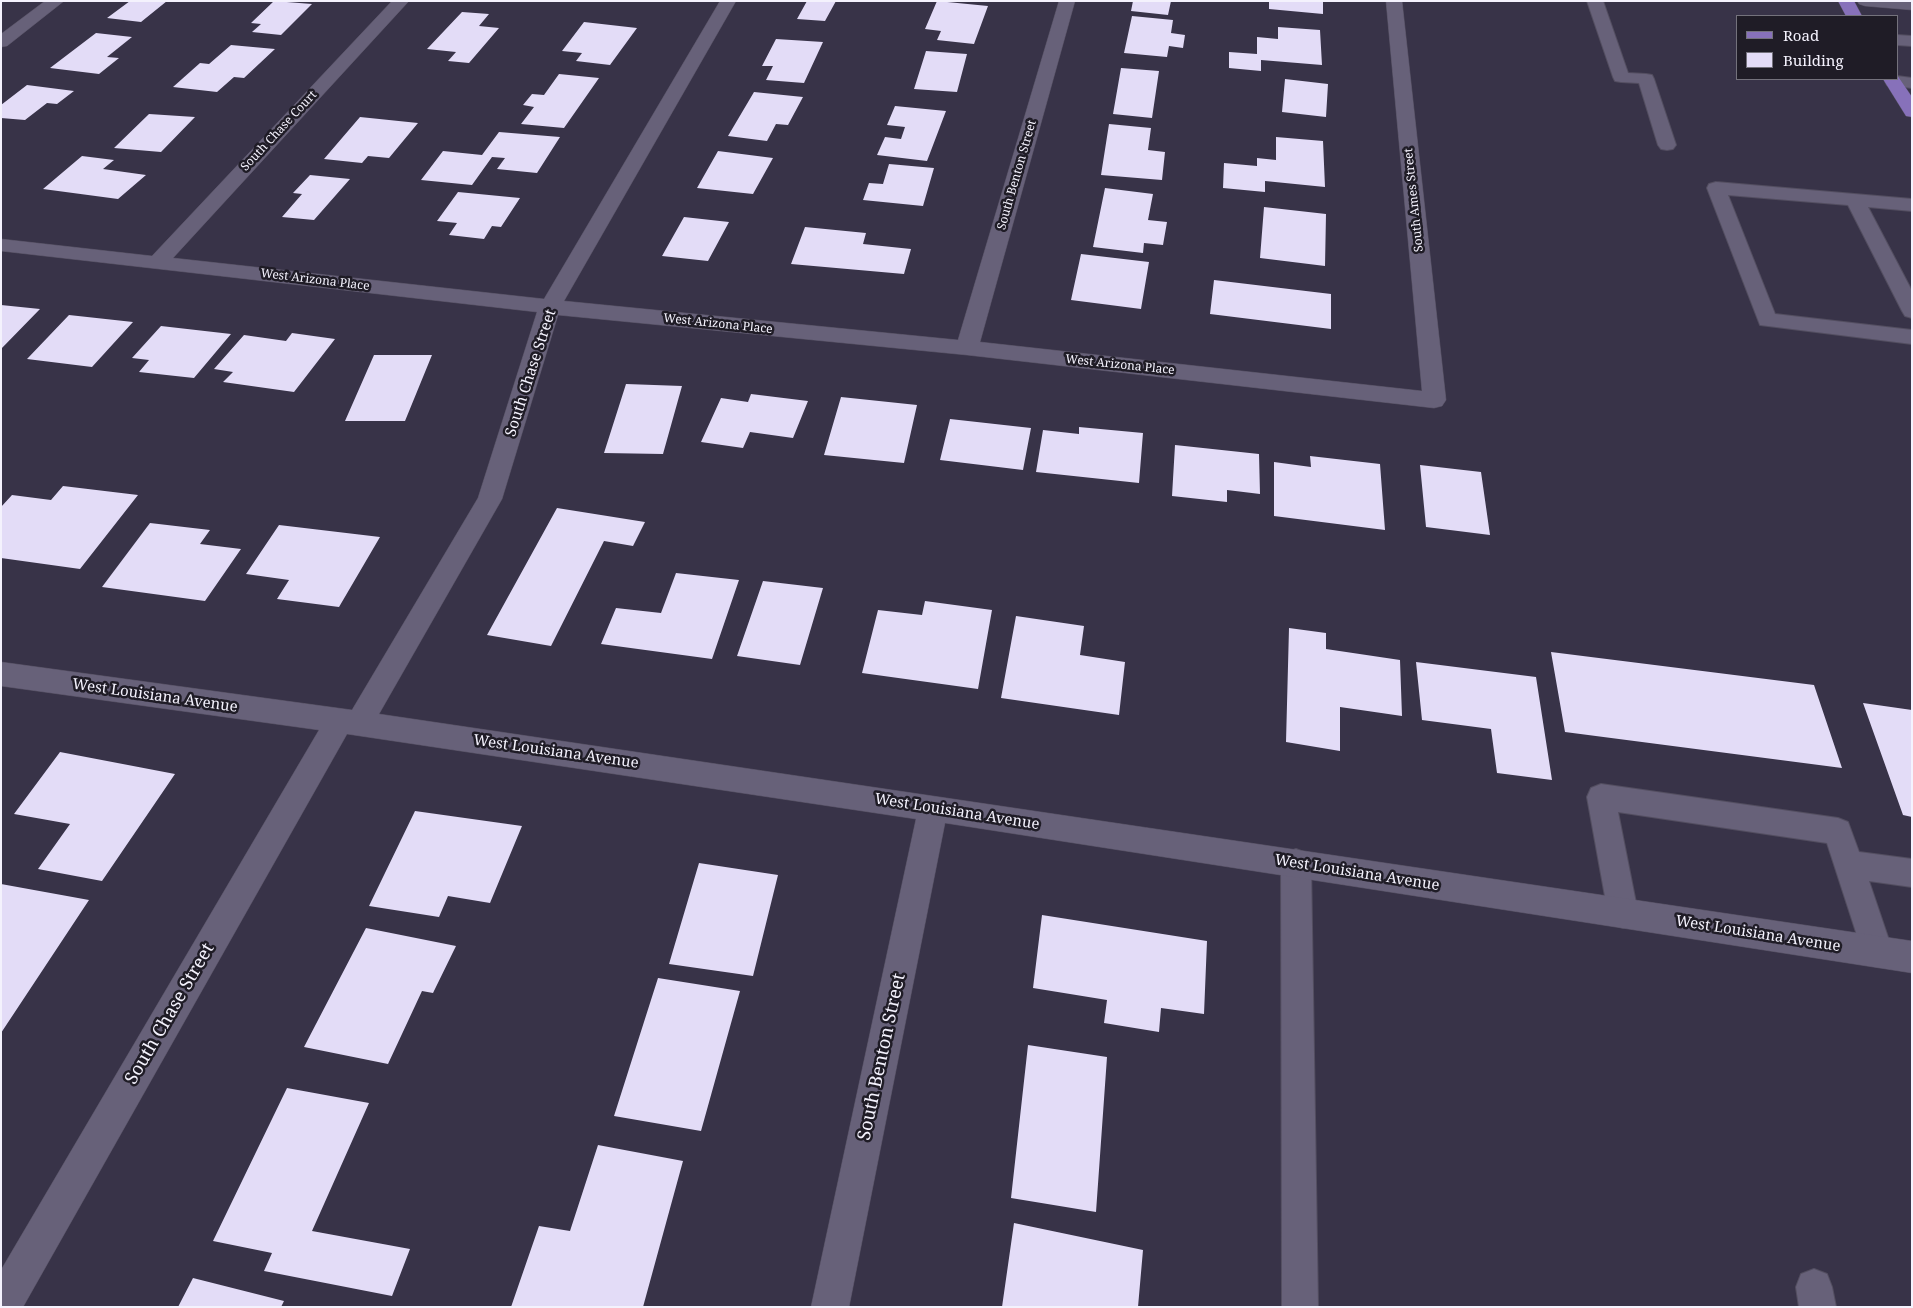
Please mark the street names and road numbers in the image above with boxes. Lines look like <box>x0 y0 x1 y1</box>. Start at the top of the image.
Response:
street label: South Chase Court <box>238 88 320 174</box>
street label: South Benton Street <box>994 118 1040 232</box>
street label: South Ames Street <box>1401 147 1427 253</box>
street label: West Arizona Place <box>260 266 370 294</box>
street label: South Chase Street <box>502 307 560 439</box>
street label: West Arizona Place <box>663 311 773 337</box>
street label: West Arizona Place <box>1065 352 1175 378</box>
street label: West Louisiana Avenue <box>71 675 239 717</box>
street label: West Louisiana Avenue <box>472 731 640 773</box>
street label: West Louisiana Avenue <box>873 790 1041 834</box>
street label: West Louisiana Avenue <box>1273 851 1441 895</box>
street label: West Louisiana Avenue <box>1674 912 1842 956</box>
street label: South Chase Street <box>121 940 219 1088</box>
street label: South Benton Street <box>854 971 910 1143</box>

